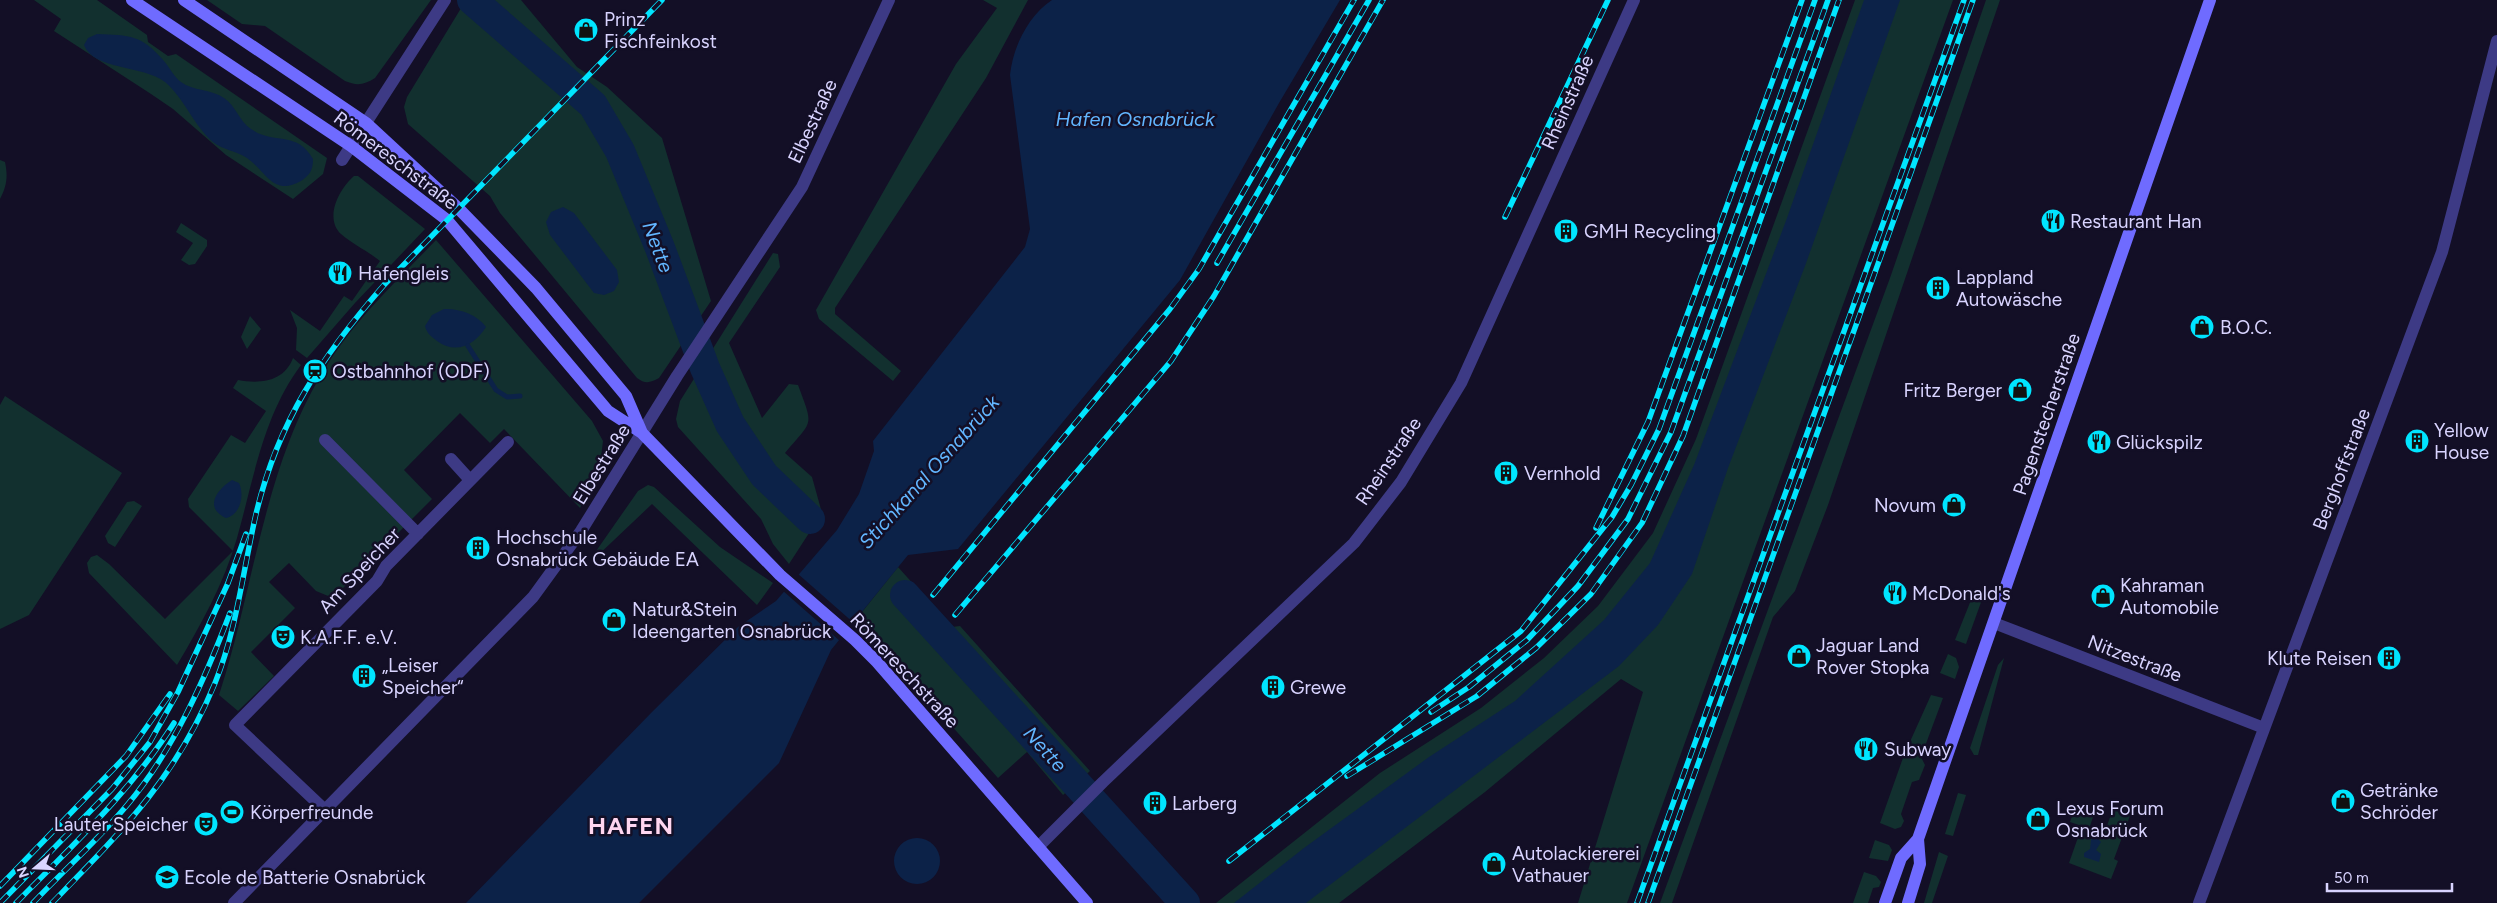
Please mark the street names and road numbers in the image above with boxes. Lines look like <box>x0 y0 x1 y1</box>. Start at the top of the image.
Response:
street label: Rheinstraße <box>1536 51 1599 153</box>
street label: Elbestraße <box>783 75 842 167</box>
street label: Römereschstraße <box>329 106 462 214</box>
street label: Pagenstecherstraße <box>2008 330 2085 498</box>
street label: Berghoffstraße <box>2308 405 2375 533</box>
street label: Rheinstraße <box>1351 413 1426 510</box>
street label: Elbestraße <box>568 420 635 509</box>
street label: Am Speicher <box>314 522 405 618</box>
street label: Römereschstraße <box>845 608 964 733</box>
street label: Nitzestraße <box>2084 630 2185 687</box>

